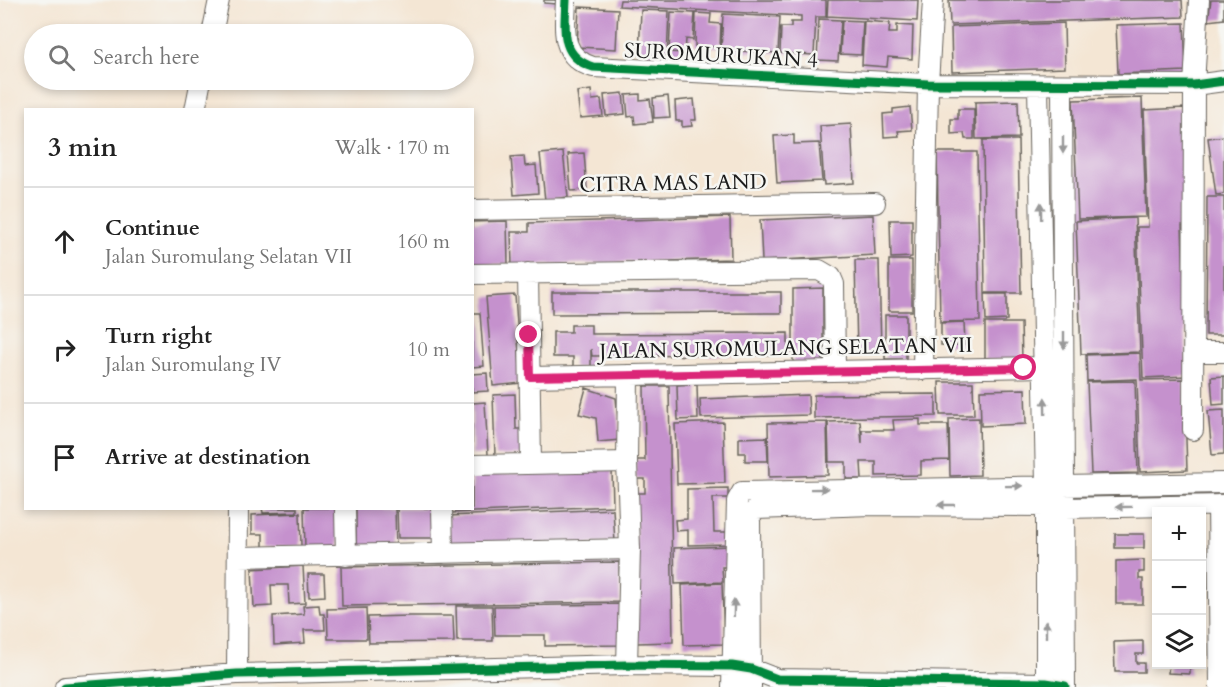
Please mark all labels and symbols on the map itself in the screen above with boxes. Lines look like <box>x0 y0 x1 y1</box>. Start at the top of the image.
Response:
street label: SUROMURUKAN 4 <box>623 36 819 75</box>
one-way arrow <box>1058 135 1068 154</box>
street label: CITRA MAS LAND <box>579 167 767 200</box>
one-way arrow <box>1036 201 1045 220</box>
route end <box>515 321 541 347</box>
one-way arrow <box>1059 330 1069 349</box>
street label: JALAN SUROMULANG SELATAN VII <box>596 331 973 366</box>
route start <box>1010 354 1036 380</box>
one-way arrow <box>1040 396 1049 415</box>
one-way arrow <box>1004 481 1023 490</box>
one-way arrow <box>809 484 828 494</box>
one-way arrow <box>936 500 955 510</box>
one-way arrow <box>1114 502 1133 512</box>
one-way arrow <box>729 598 739 617</box>
one-way arrow <box>1041 619 1051 638</box>

